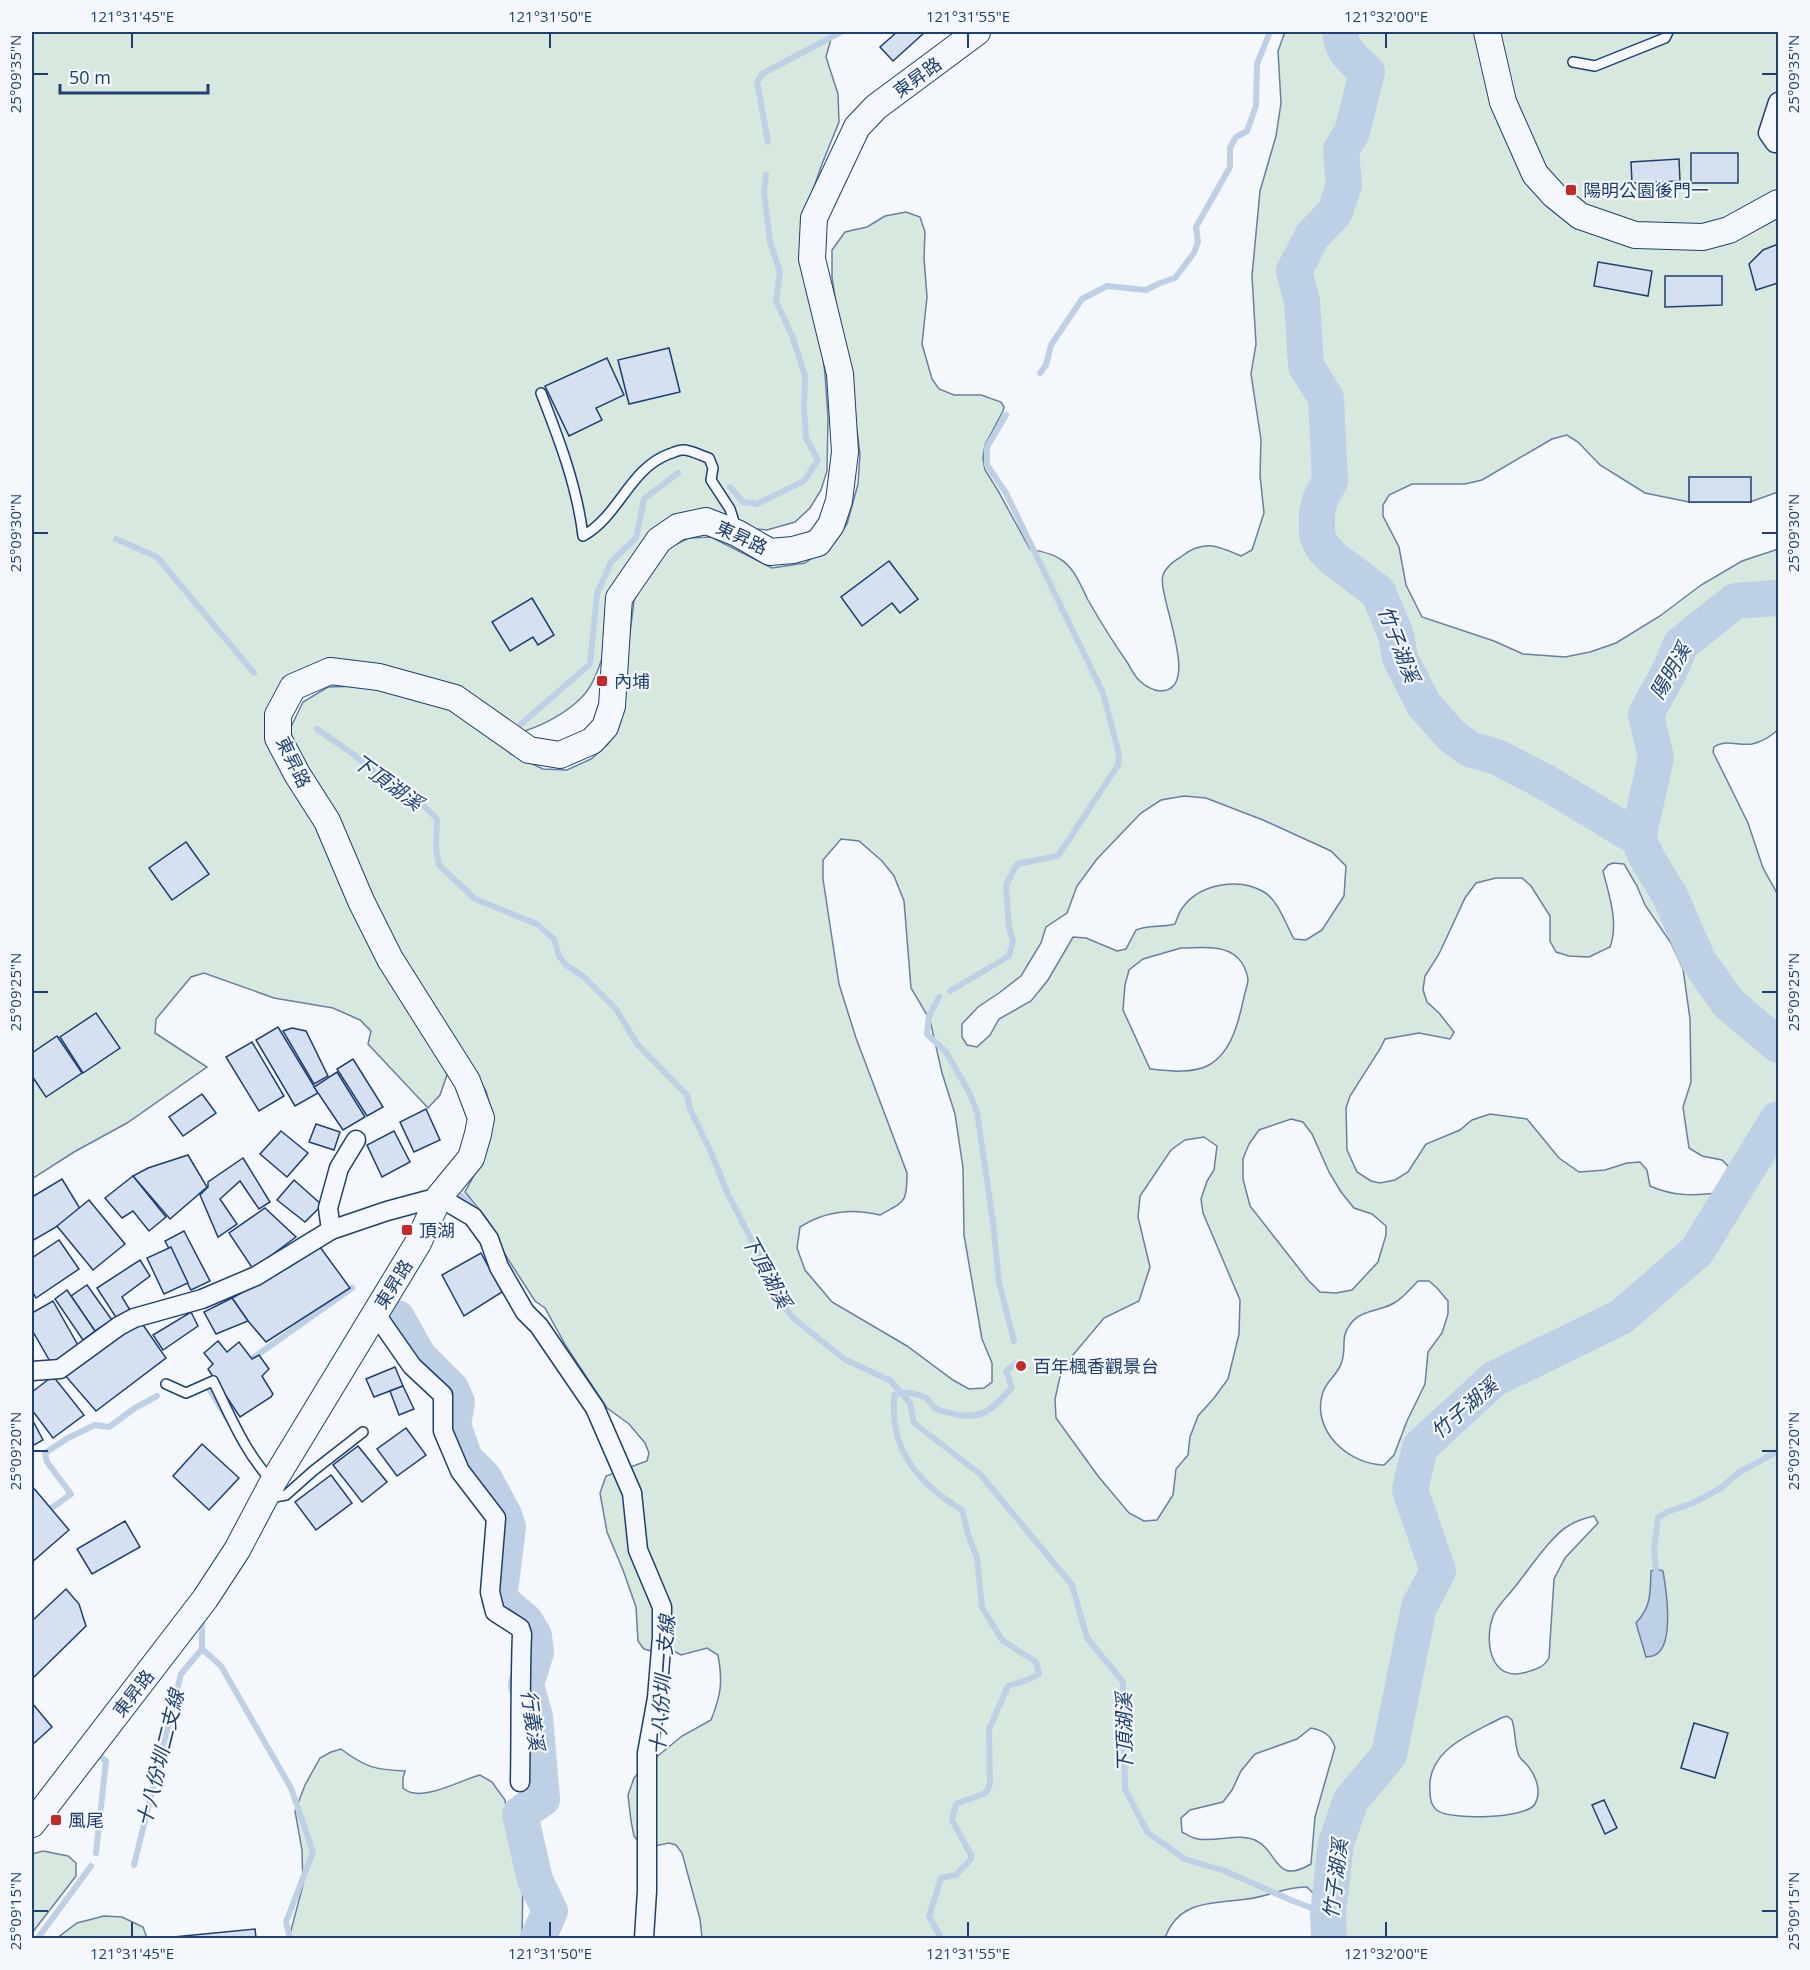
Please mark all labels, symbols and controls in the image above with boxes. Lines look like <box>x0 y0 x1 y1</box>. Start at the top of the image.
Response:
text: 121°31'45"E <box>90 6 174 26</box>
text: 121°31'50"E <box>508 6 592 26</box>
text: 121°31'55"E <box>926 6 1010 26</box>
text: 121°32'00"E <box>1344 6 1428 26</box>
text: 25°09'35"N <box>5 35 25 113</box>
text: 25°09'35"N <box>1783 35 1803 113</box>
street label: 東昇路 <box>888 51 946 103</box>
scale bar <box>60 57 208 95</box>
text: 50 m <box>69 65 111 89</box>
place label: 陽明公園後門一 <box>1583 178 1709 202</box>
marker: 陽明公園後門一 <box>1564 183 1578 197</box>
text: 25°09'30"N <box>5 494 25 572</box>
text: 25°09'30"N <box>1783 494 1803 572</box>
street label: 東昇路 <box>712 515 772 559</box>
water label: 竹子湖溪 <box>1372 602 1427 689</box>
water label: 陽明溪 <box>1643 636 1698 704</box>
place label: 內埔 <box>614 669 650 693</box>
marker: 內埔 <box>595 674 609 688</box>
street label: 東昇路 <box>271 732 317 792</box>
water label: 下頂湖溪 <box>348 748 431 818</box>
text: 25°09'25"N <box>5 953 25 1031</box>
text: 25°09'25"N <box>1783 953 1803 1031</box>
place label: 頂湖 <box>419 1218 455 1242</box>
marker: 頂湖 <box>400 1223 414 1237</box>
water label: 下頂湖溪 <box>736 1229 799 1315</box>
street label: 東昇路 <box>369 1255 417 1313</box>
place label: 百年楓香觀景台 <box>1033 1354 1159 1378</box>
marker: 百年楓香觀景台 <box>1014 1359 1028 1373</box>
water label: 竹子湖溪 <box>1425 1370 1505 1444</box>
text: 25°09'20"N <box>5 1412 25 1490</box>
text: 25°09'20"N <box>1783 1412 1803 1490</box>
water label: 十八份圳一支線 <box>644 1612 680 1756</box>
street label: 東昇路 <box>107 1664 159 1722</box>
water label: 十八份圳二支線 <box>130 1685 191 1829</box>
water label: 行義溪 <box>515 1688 551 1755</box>
water label: 下頂湖溪 <box>1110 1690 1138 1773</box>
place label: 風尾 <box>68 1808 104 1832</box>
marker: 風尾 <box>49 1813 63 1827</box>
water label: 竹子湖溪 <box>1317 1835 1354 1920</box>
text: 25°09'15"N <box>5 1872 25 1950</box>
text: 25°09'15"N <box>1783 1872 1803 1950</box>
text: 121°31'45"E <box>90 1943 174 1963</box>
text: 121°31'50"E <box>508 1943 592 1963</box>
text: 121°31'55"E <box>926 1943 1010 1963</box>
text: 121°32'00"E <box>1344 1943 1428 1963</box>

